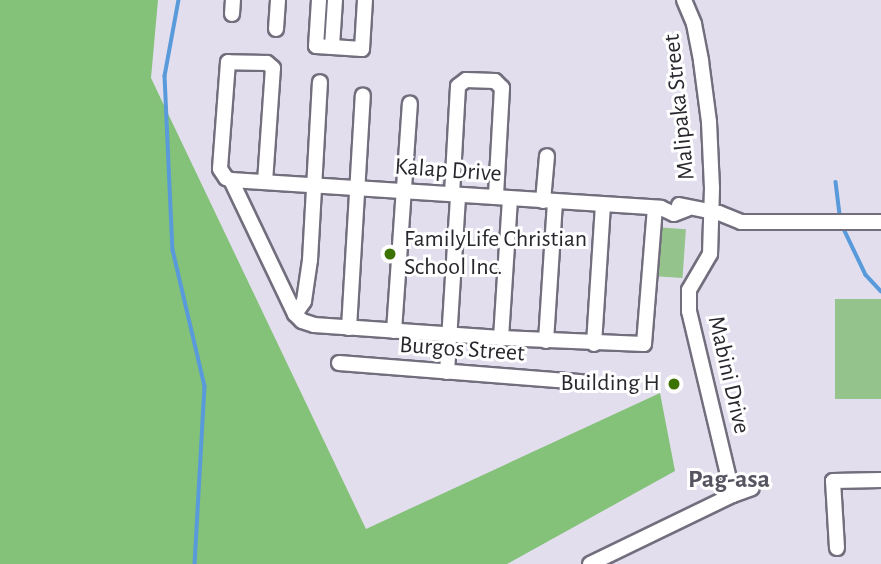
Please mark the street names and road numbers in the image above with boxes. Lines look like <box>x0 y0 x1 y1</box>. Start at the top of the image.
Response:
street label: Malipaka Street <box>658 32 702 182</box>
street label: Kalap Drive <box>394 153 502 189</box>
street label: Mabini Drive <box>700 313 756 437</box>
street label: Burgos Street <box>398 331 526 369</box>

